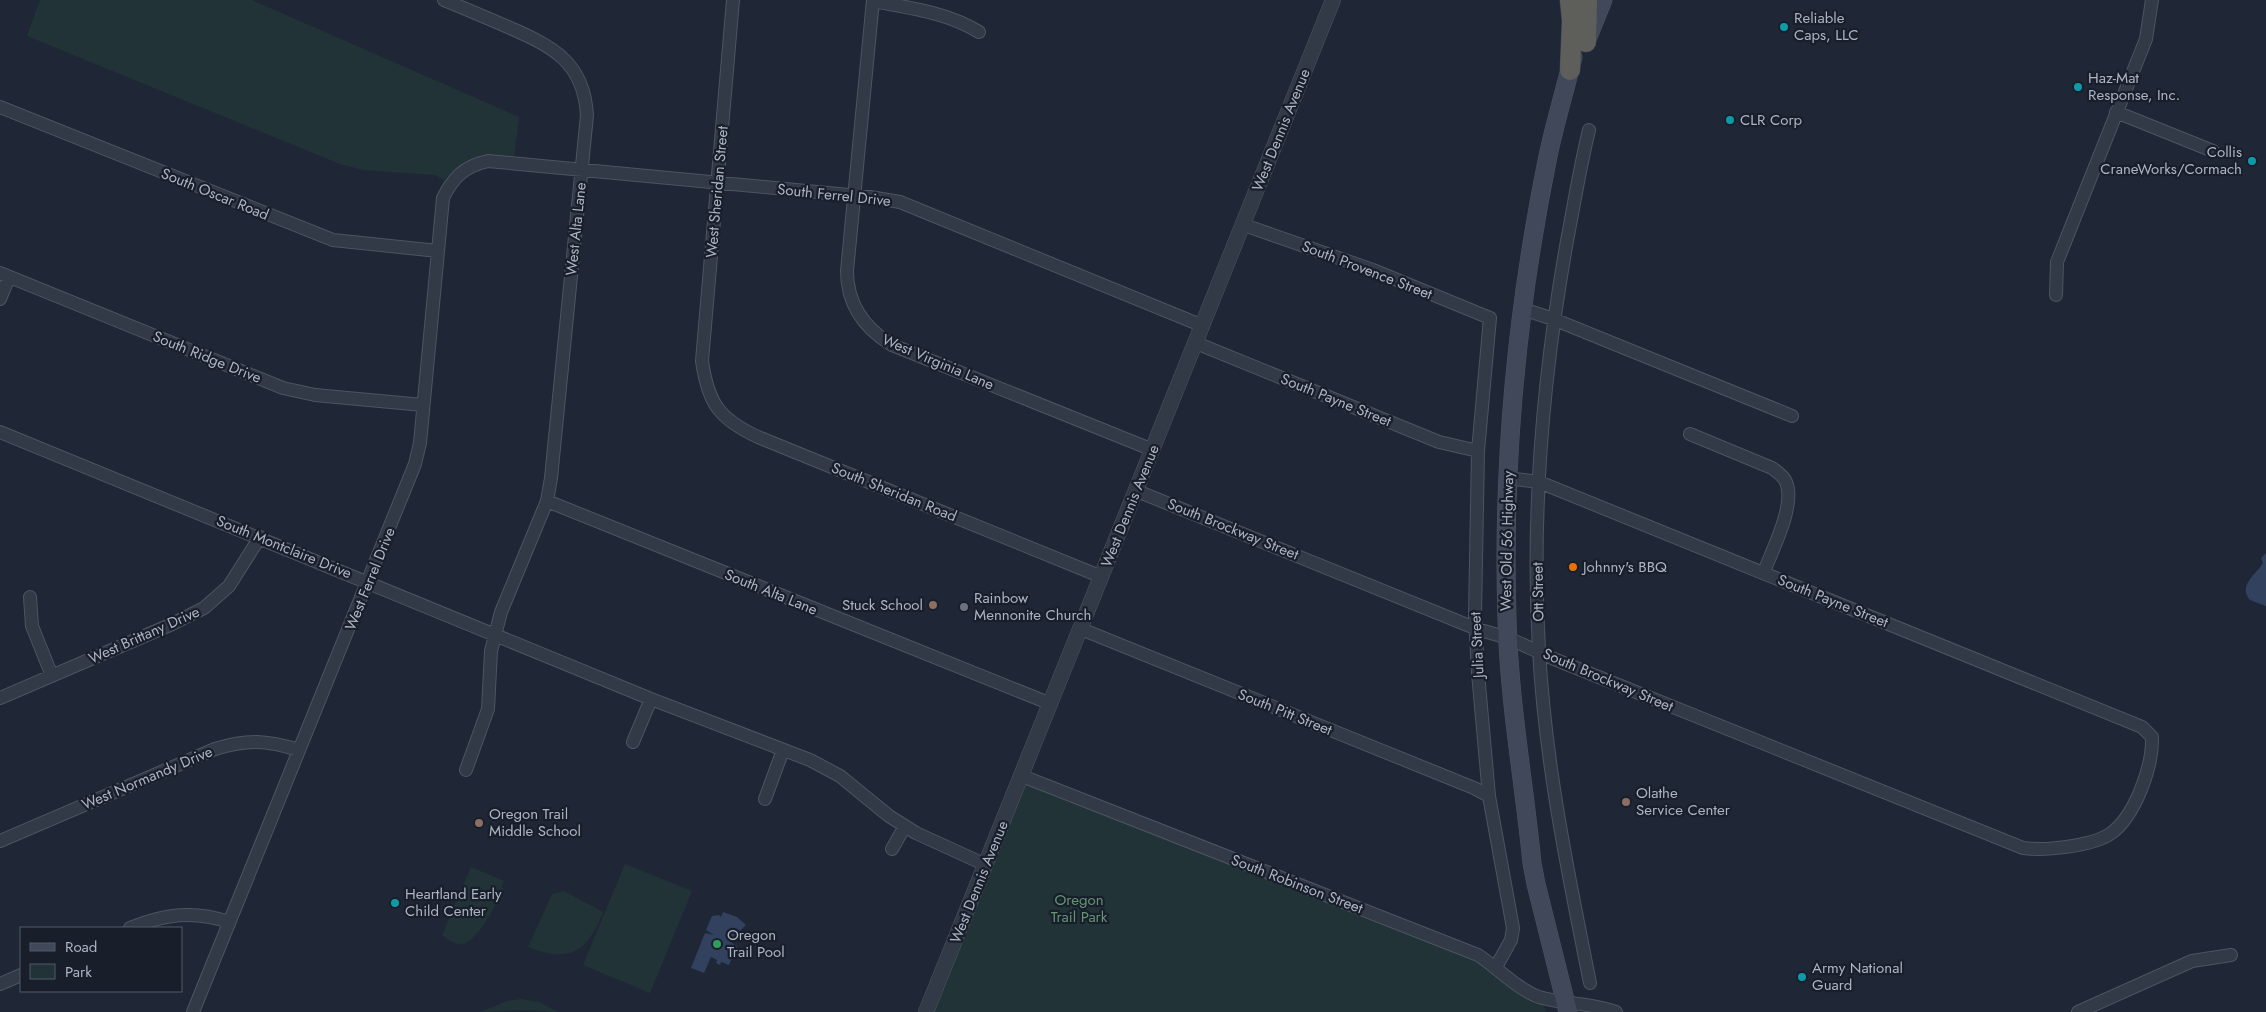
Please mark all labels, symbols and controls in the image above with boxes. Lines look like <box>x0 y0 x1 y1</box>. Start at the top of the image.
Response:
place label: Reliable Caps, LLC <box>1794 7 1859 46</box>
marker: Reliable Caps, LLC <box>1778 21 1790 33</box>
street label: West Dennis Avenue <box>1246 65 1316 195</box>
place label: Haz-Mat Response, Inc. <box>2088 67 2180 106</box>
marker: Haz-Mat Response, Inc. <box>2072 81 2084 93</box>
place label: CLR Corp <box>1740 109 1803 131</box>
marker: CLR Corp <box>1724 114 1736 126</box>
street label: West Sheridan Street <box>700 125 734 259</box>
place label: Collis CraneWorks/Cormach <box>2100 141 2242 180</box>
marker: Collis CraneWorks/Cormach <box>2246 155 2258 167</box>
street label: South Oscar Road <box>158 162 272 226</box>
street label: South Ferrel Drive <box>776 178 892 212</box>
street label: West Alta Lane <box>560 181 592 277</box>
street label: South Provence Street <box>1299 235 1436 305</box>
street label: South Ridge Drive <box>149 325 265 389</box>
street label: West Virginia Lane <box>879 328 998 396</box>
street label: South Payne Street <box>1277 368 1395 432</box>
street label: West Dennis Avenue <box>1095 441 1165 571</box>
street label: South Sheridan Road <box>828 457 960 527</box>
street label: West Old 56 Highway <box>1495 470 1519 611</box>
street label: South Brockway Street <box>1164 493 1302 566</box>
street label: South Montclaire Drive <box>213 510 355 584</box>
street label: West Ferrel Drive <box>339 524 401 634</box>
place label: Johnny's BBQ <box>1581 556 1667 578</box>
marker: Johnny's BBQ <box>1567 561 1579 573</box>
street label: Ott Street <box>1526 562 1550 622</box>
street label: South Alta Lane <box>721 563 821 621</box>
street label: South Payne Street <box>1774 569 1892 633</box>
place label: Rainbow Mennonite Church <box>974 587 1091 626</box>
place label: Stuck School <box>842 594 923 616</box>
marker: Stuck School <box>927 599 939 611</box>
street label: West Brittany Drive <box>85 601 203 669</box>
marker: Rainbow Mennonite Church <box>958 601 970 613</box>
street label: Julia Street <box>1464 611 1490 681</box>
street label: South Brockway Street <box>1539 643 1677 718</box>
street label: South Pitt Street <box>1235 683 1336 741</box>
street label: West Normandy Drive <box>78 740 216 816</box>
place label: Olathe Service Center <box>1636 782 1731 821</box>
marker: Olathe Service Center <box>1620 796 1632 808</box>
place label: Oregon Trail Middle School <box>489 803 581 842</box>
marker: Oregon Trail Middle School <box>473 817 485 829</box>
street label: West Dennis Avenue <box>944 817 1014 947</box>
street label: South Robinson Street <box>1228 849 1366 919</box>
place label: Heartland Early Child Center <box>405 883 502 922</box>
park label: Oregon Trail Park <box>1051 889 1108 928</box>
marker: Heartland Early Child Center <box>389 897 401 909</box>
place label: Oregon Trail Pool <box>727 924 785 963</box>
legend <box>20 927 182 992</box>
text: Road <box>65 936 97 958</box>
marker: Oregon Trail Pool <box>711 938 723 950</box>
place label: Army National Guard <box>1812 957 1903 996</box>
text: Park <box>65 961 92 983</box>
marker: Army National Guard <box>1796 971 1808 983</box>

